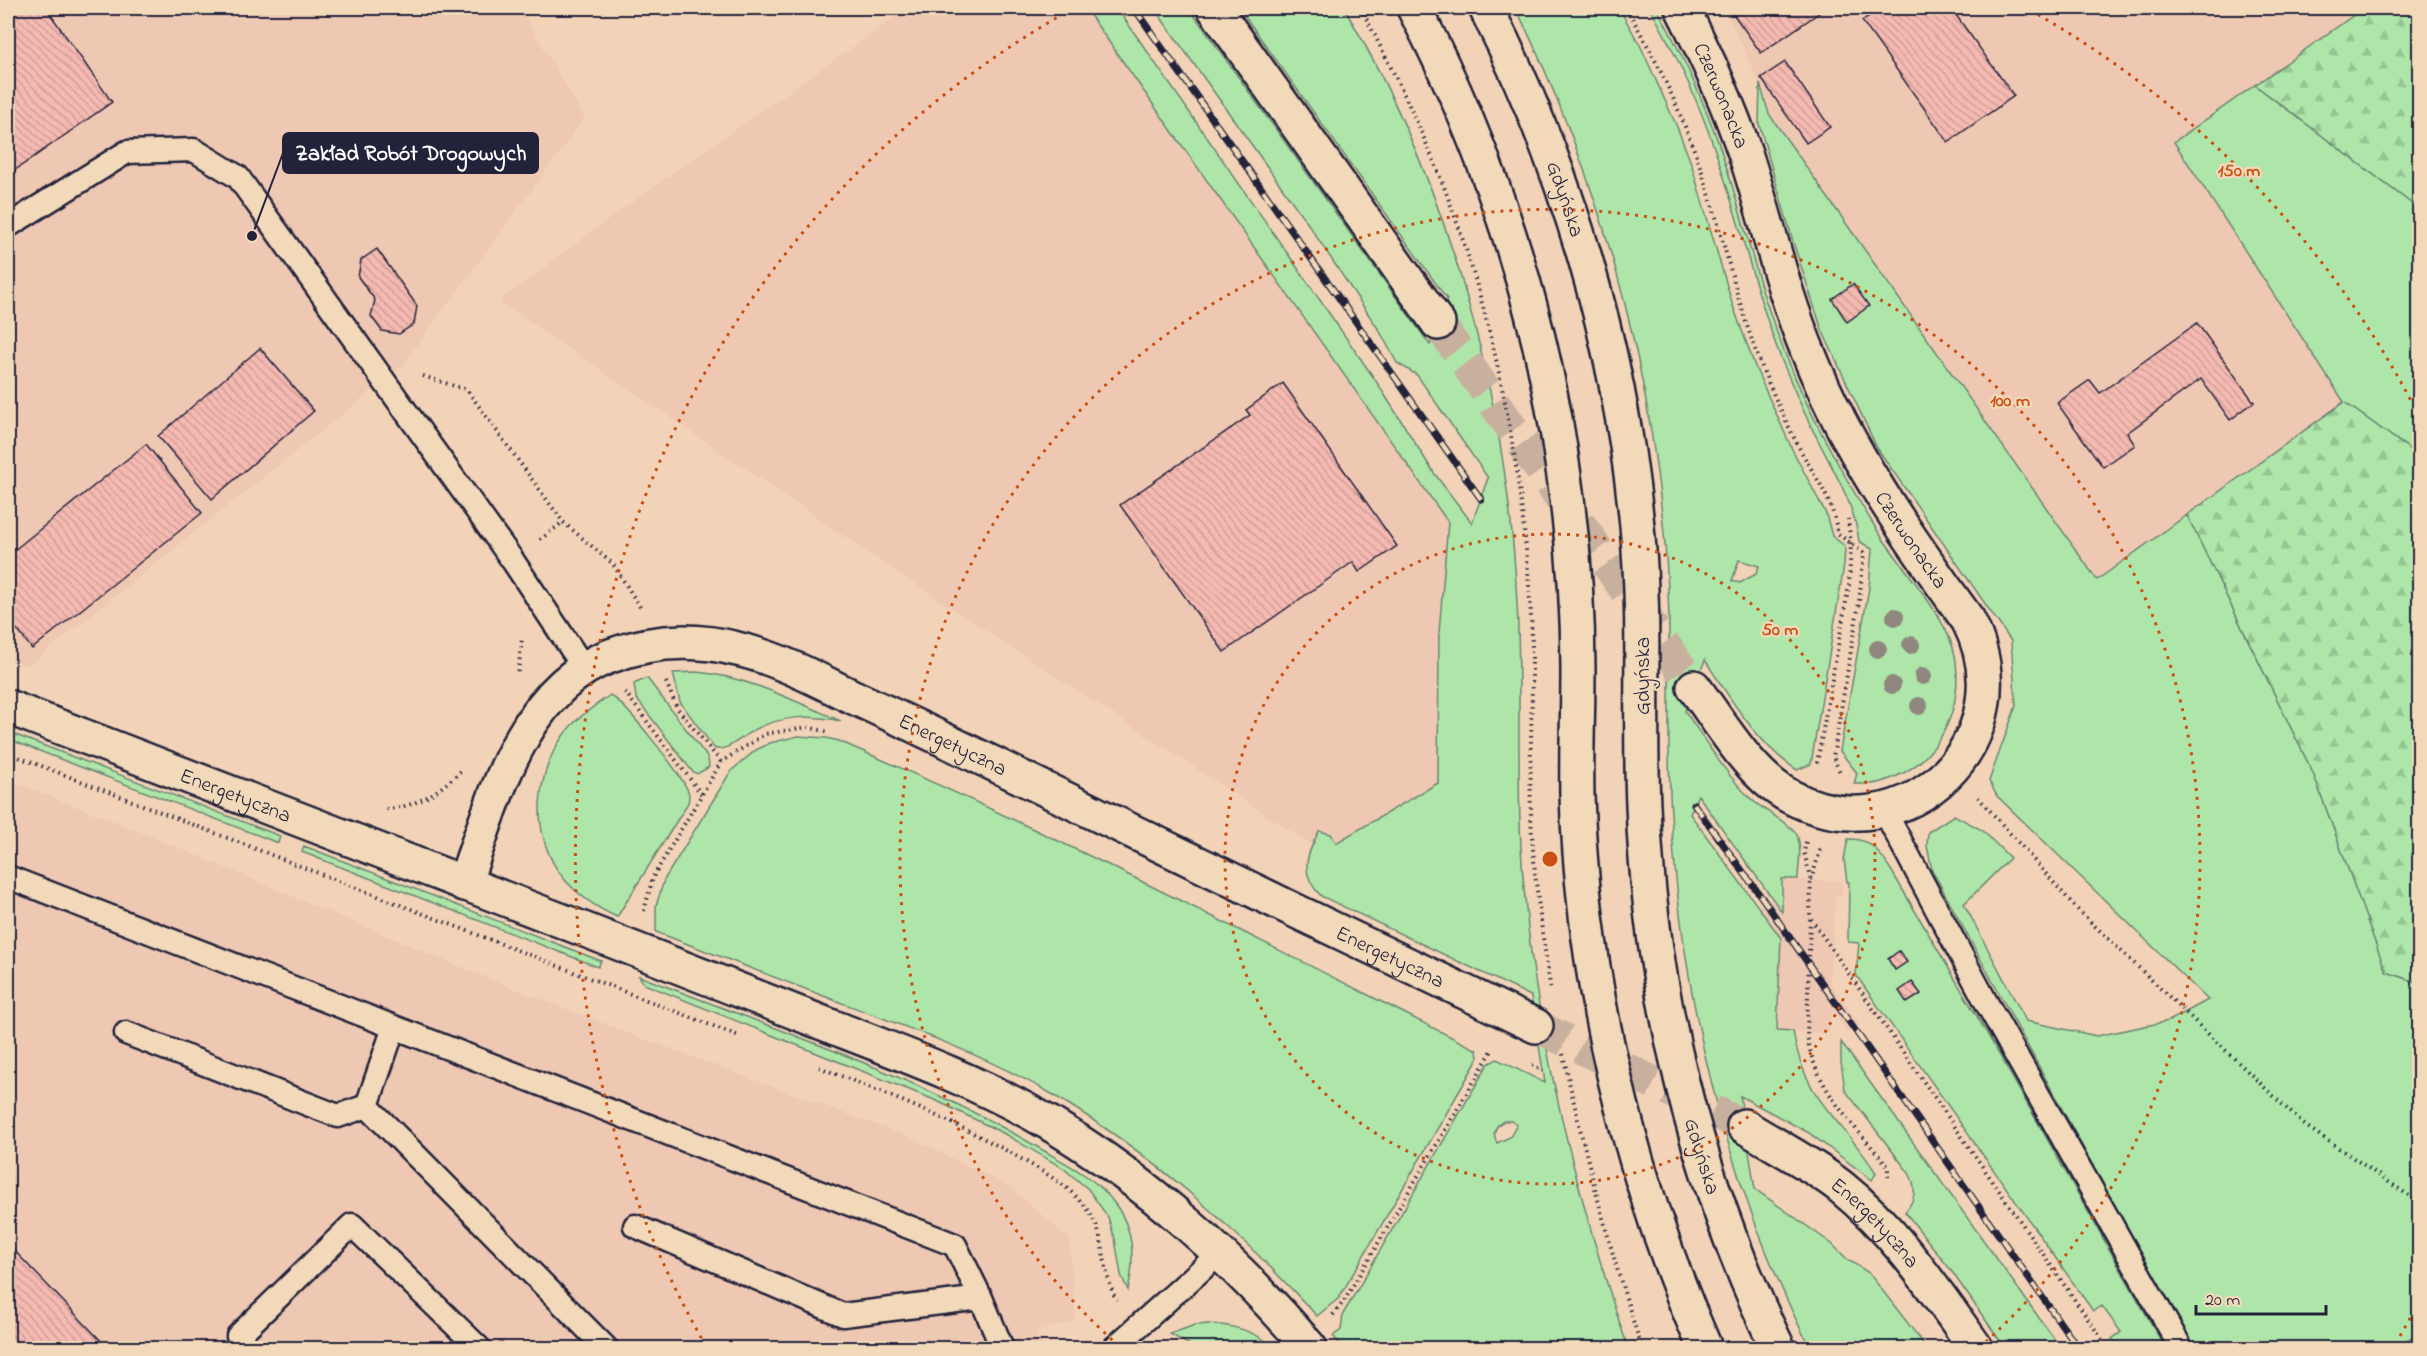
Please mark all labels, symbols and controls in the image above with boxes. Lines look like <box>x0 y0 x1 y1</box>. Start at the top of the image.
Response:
street label: Czerwonacka <box>1684 38 1755 153</box>
callout: Zakład Robót Drogowych <box>283 133 538 173</box>
text: Zakład Robót Drogowych <box>296 139 526 172</box>
street label: Gdyńska <box>1537 157 1591 241</box>
text: 150 m <box>2218 159 2260 185</box>
text: 100 m <box>1990 389 2030 415</box>
street label: Czerwonacka <box>1866 486 1954 596</box>
text: 50 m <box>1762 618 1798 644</box>
street label: Gdyńska <box>1629 637 1661 715</box>
street label: Energetyczna <box>893 707 1011 785</box>
street label: Energetyczna <box>175 761 295 832</box>
centre of rings <box>1540 849 1560 869</box>
street label: Energetyczna <box>1330 919 1449 997</box>
street label: Gdyńska <box>1675 1115 1727 1199</box>
street label: Energetyczna <box>1823 1171 1926 1275</box>
scale bar <box>2196 1278 2326 1316</box>
text: 20 m <box>2205 1288 2240 1314</box>

